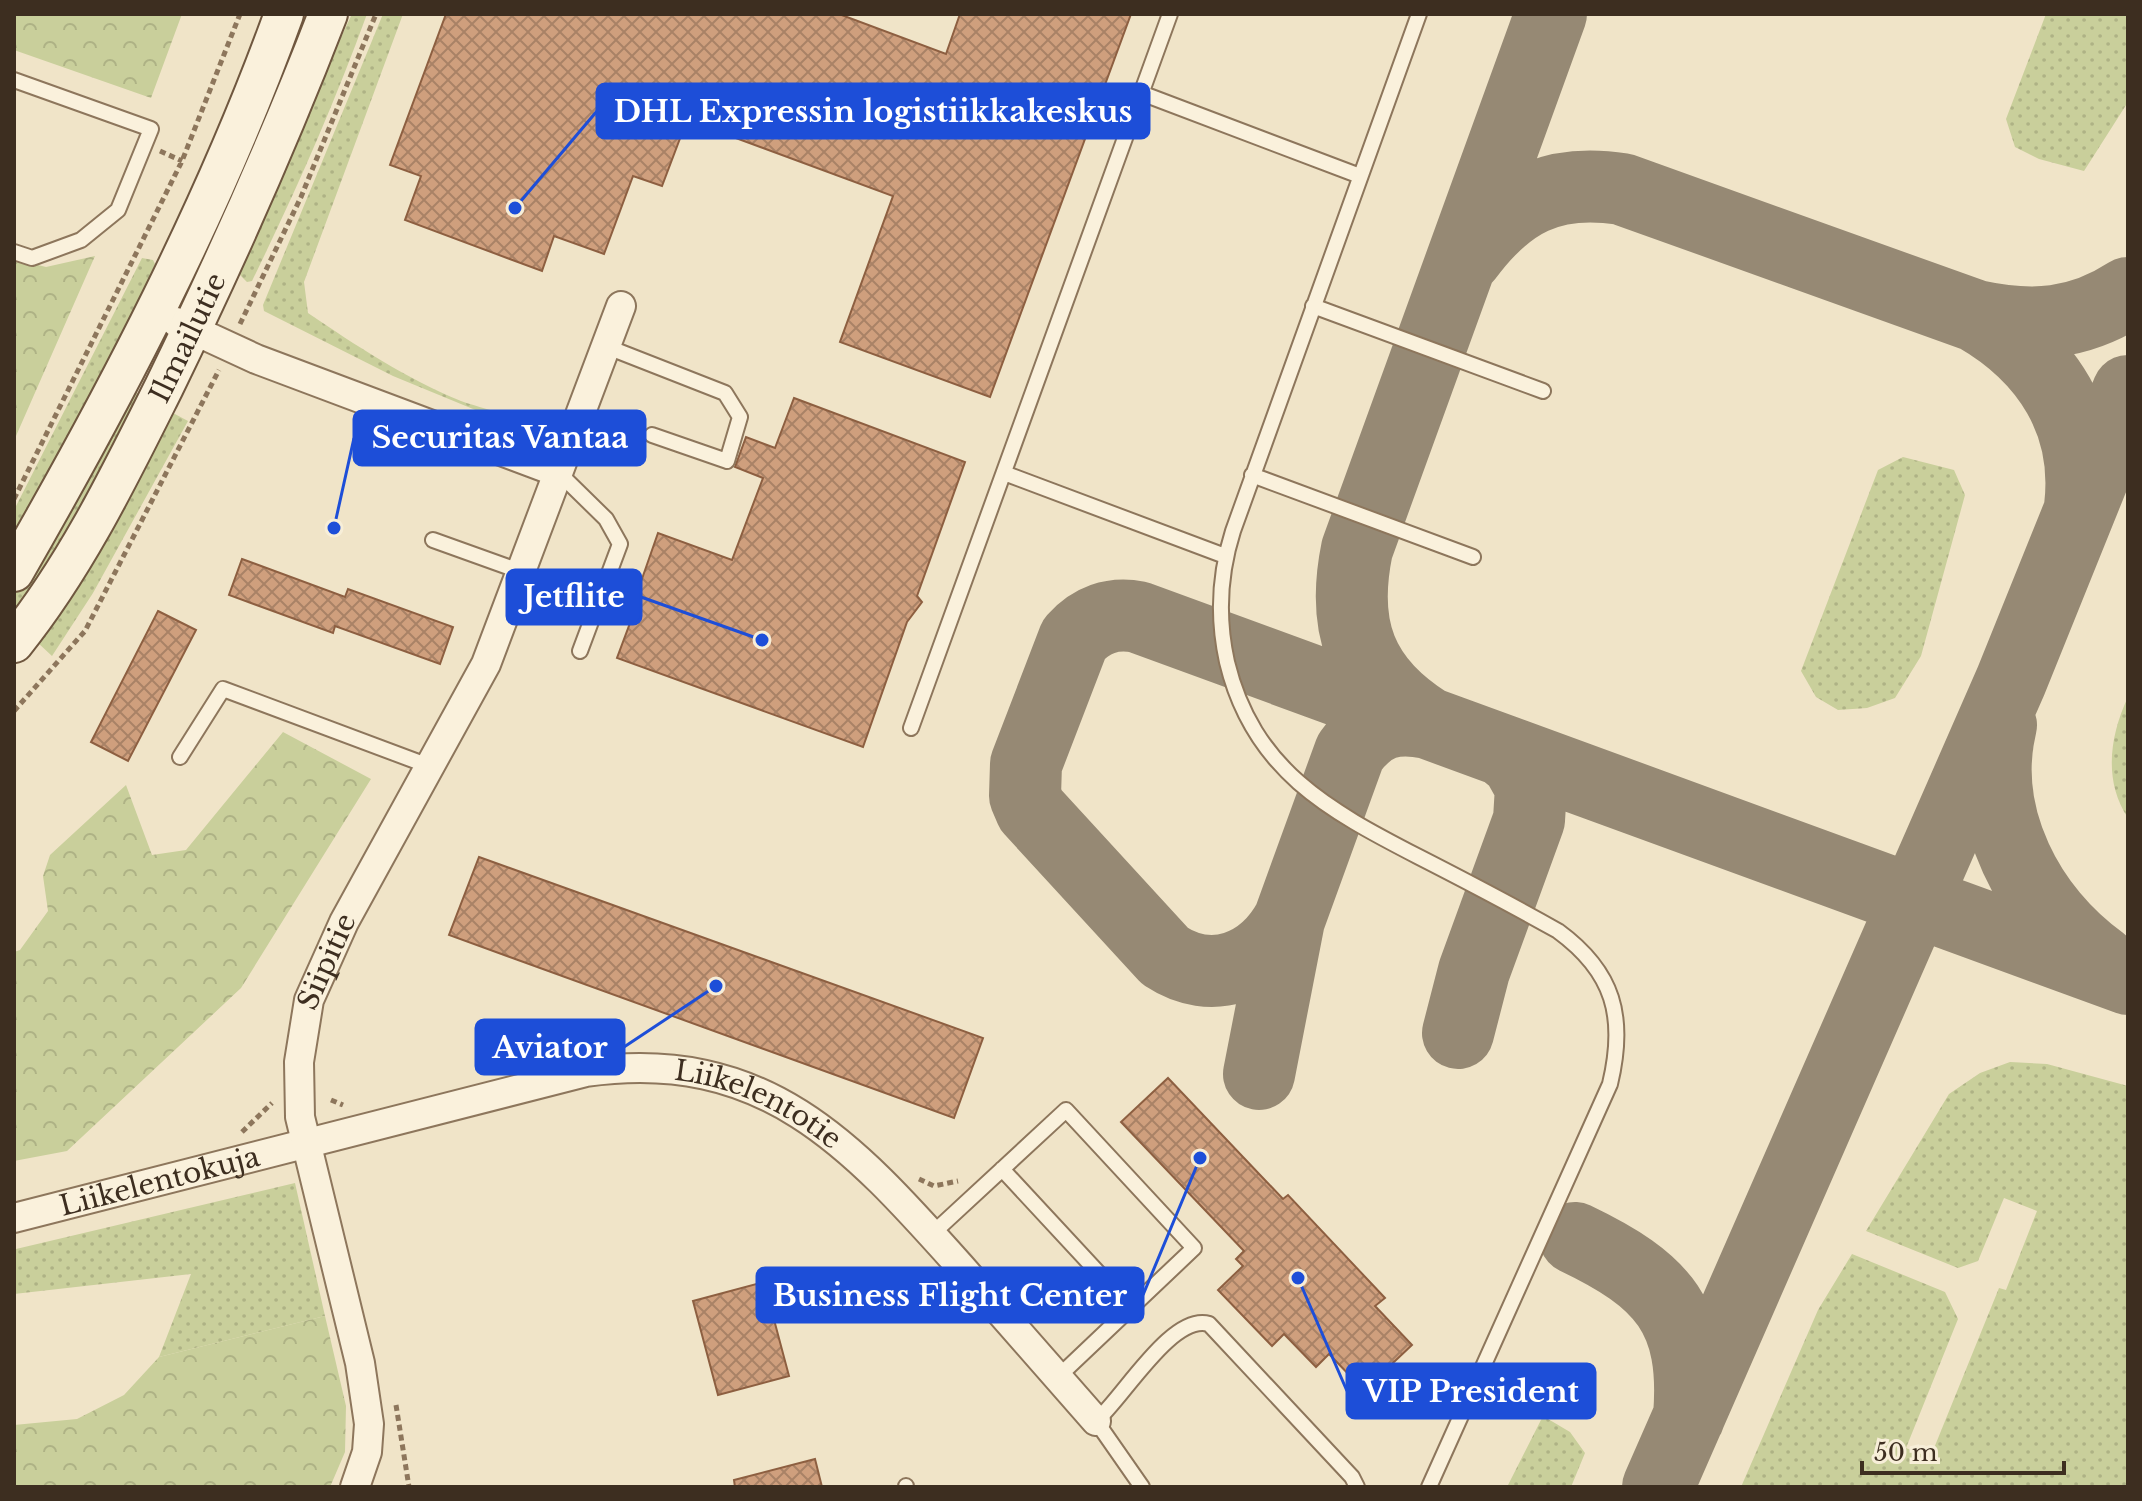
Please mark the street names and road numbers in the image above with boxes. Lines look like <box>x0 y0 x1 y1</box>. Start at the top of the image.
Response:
street label: Ilmailutie <box>142 267 233 408</box>
street label: Siipitie <box>289 908 363 1015</box>
street label: Liikelentotie <box>672 1052 849 1156</box>
street label: Liikelentokuja <box>56 1138 264 1223</box>

